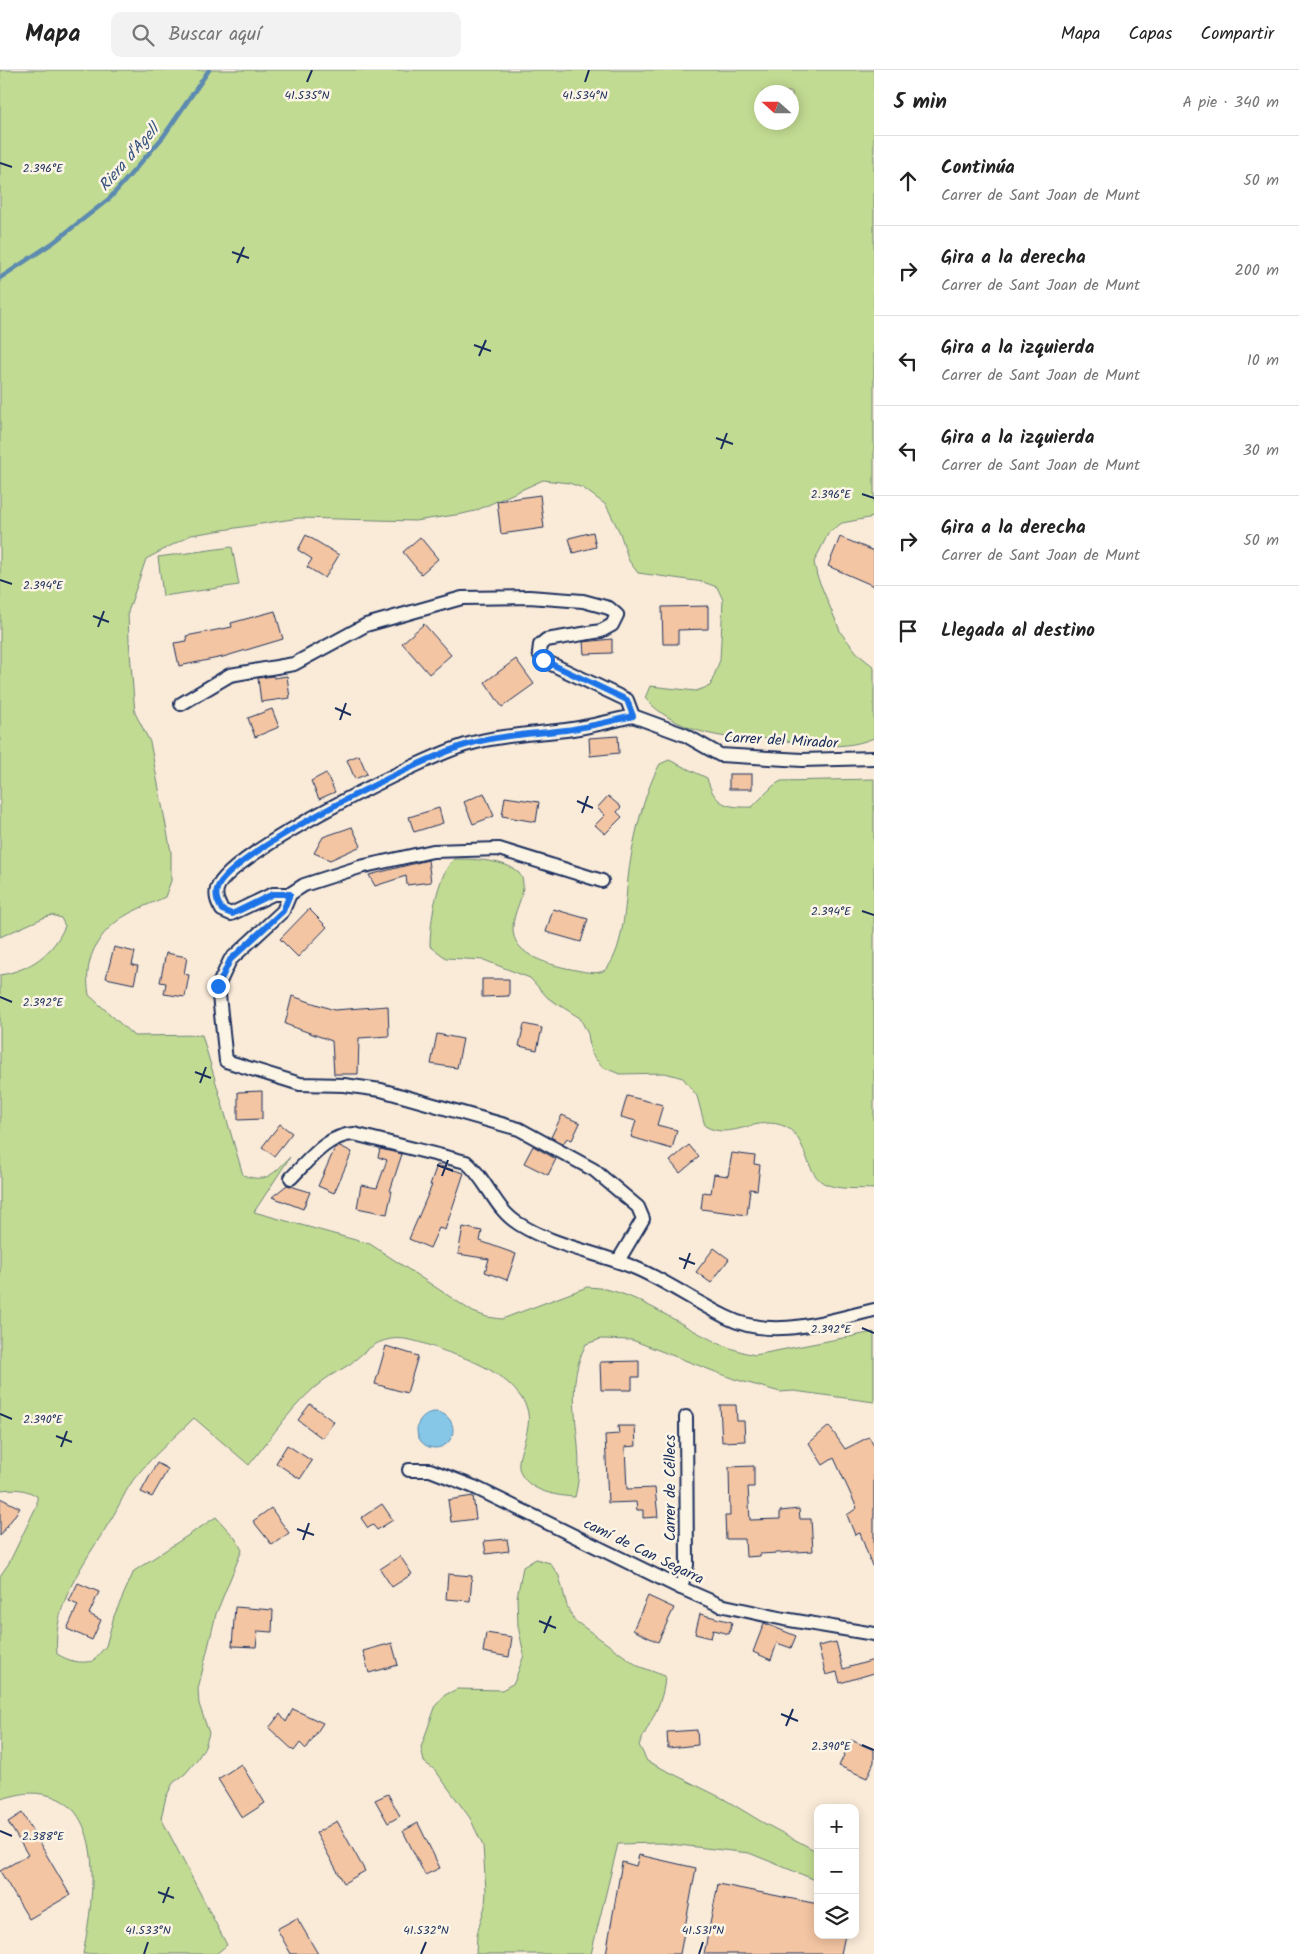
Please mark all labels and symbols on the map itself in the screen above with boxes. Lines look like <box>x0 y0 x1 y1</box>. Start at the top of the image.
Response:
north arrow <box>754 85 799 130</box>
text: 41.535°N <box>284 86 330 105</box>
text: 41.534°N <box>562 86 608 105</box>
water label: Riera d'Agell <box>93 116 168 197</box>
text: 2.396°E <box>23 159 64 178</box>
text: 2.396°E <box>811 485 852 504</box>
text: 2.394°E <box>23 576 64 595</box>
route start <box>532 649 555 672</box>
street label: Carrer del Mirador <box>723 726 840 756</box>
text: 2.394°E <box>811 902 852 921</box>
route end <box>207 975 230 998</box>
text: 2.392°E <box>23 993 64 1012</box>
text: 2.392°E <box>811 1320 852 1339</box>
text: 2.390°E <box>23 1410 64 1429</box>
street label: Carrer de Céllecs <box>659 1434 683 1541</box>
street label: camí de Can Segarra <box>579 1512 708 1591</box>
text: 2.390°E <box>811 1737 852 1756</box>
text: 2.388°E <box>22 1827 65 1846</box>
text: 41.533°N <box>125 1921 171 1940</box>
text: 41.532°N <box>403 1921 449 1940</box>
text: 41.531°N <box>682 1921 724 1940</box>

